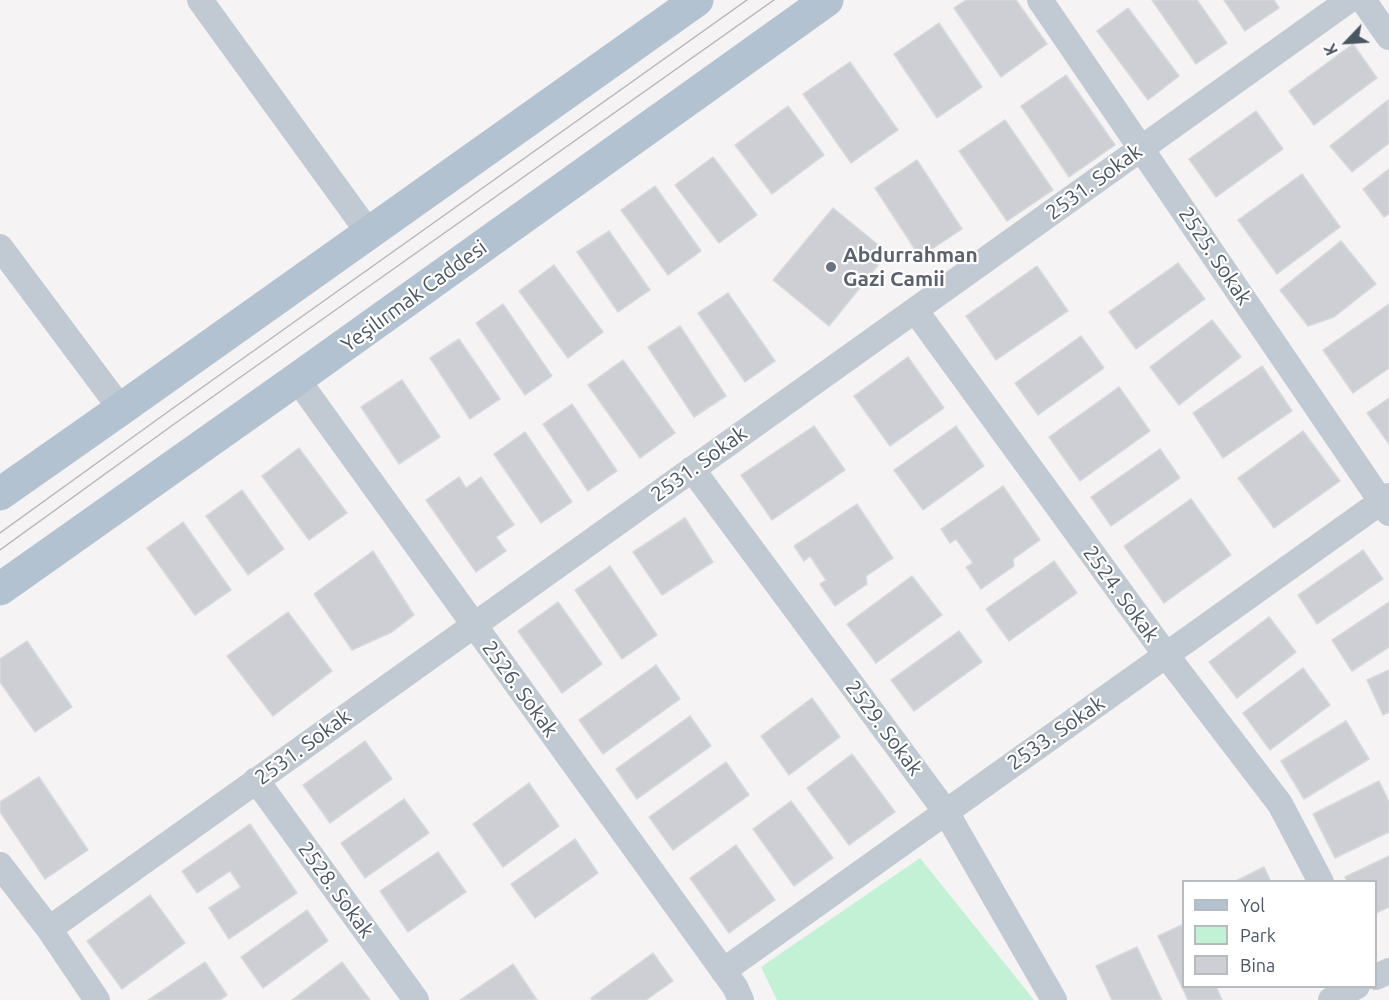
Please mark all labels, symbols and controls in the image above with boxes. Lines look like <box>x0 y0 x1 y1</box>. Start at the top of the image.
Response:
north arrow <box>1317 12 1377 72</box>
text: K <box>1320 41 1341 58</box>
street label: 2531. Sokak <box>1041 139 1147 225</box>
street label: 2525. Sokak <box>1173 202 1257 310</box>
street label: Yeşilırmak Caddesi <box>336 235 492 357</box>
place label: Abdurrahman Gazi Camii <box>843 242 978 292</box>
marker: Abdurrahman Gazi Camii <box>824 260 838 274</box>
street label: 2531. Sokak <box>646 421 752 507</box>
street label: 2524. Sokak <box>1078 541 1164 647</box>
street label: 2526. Sokak <box>477 636 563 742</box>
street label: 2529. Sokak <box>840 675 928 781</box>
street label: 2533. Sokak <box>1003 690 1109 776</box>
street label: 2531. Sokak <box>250 704 356 790</box>
street label: 2528. Sokak <box>293 837 379 943</box>
legend <box>1182 880 1377 988</box>
text: Yol <box>1240 895 1265 915</box>
text: Park <box>1240 925 1276 945</box>
text: Bina <box>1240 955 1275 975</box>

